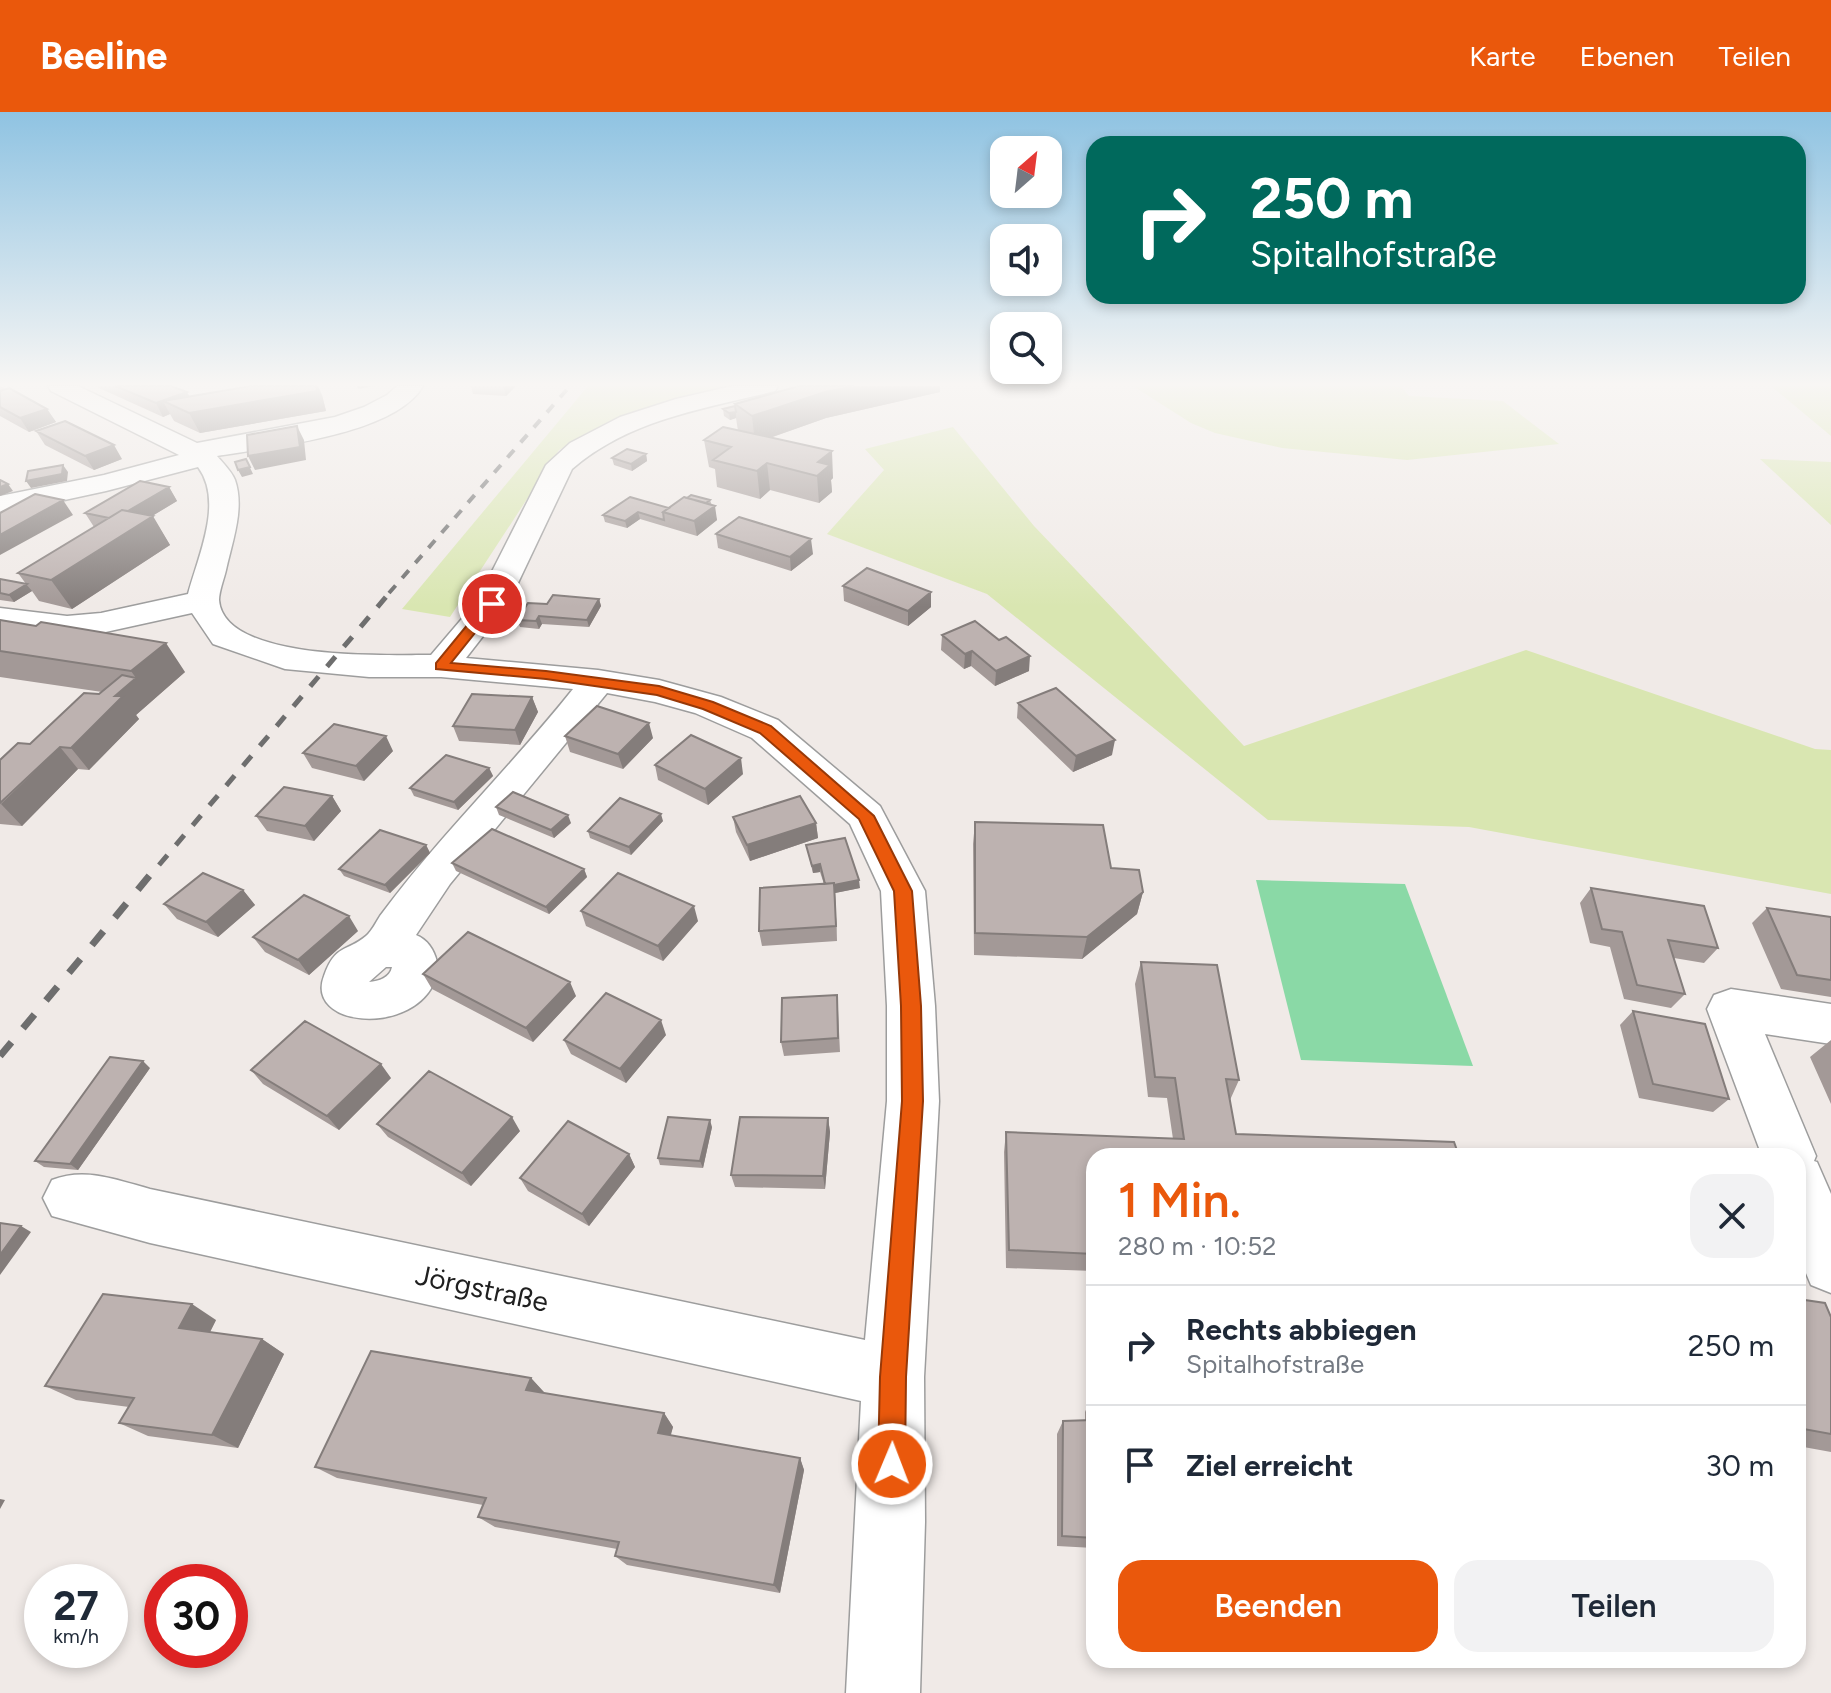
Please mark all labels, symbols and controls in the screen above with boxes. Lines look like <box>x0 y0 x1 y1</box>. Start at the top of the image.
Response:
text: Beeline <box>40 33 167 79</box>
text: Karte <box>1469 39 1536 73</box>
text: Ebenen <box>1580 39 1674 73</box>
text: Teilen <box>1718 39 1791 73</box>
north arrow <box>990 136 1062 208</box>
map controls <box>990 136 1062 384</box>
text: 250 m <box>1250 165 1413 232</box>
icon: right <box>1118 168 1222 272</box>
button: sound <box>990 224 1062 296</box>
text: Spitalhofstraße <box>1250 233 1497 276</box>
button: search <box>990 312 1062 384</box>
pin <box>458 570 526 638</box>
icon: arrive <box>470 582 514 626</box>
text: 1 Min. <box>1118 1171 1241 1229</box>
button: close <box>1690 1174 1774 1258</box>
text: 280 m · 10:52 <box>1118 1230 1277 1262</box>
street label: Jörgstraße <box>412 1257 552 1319</box>
text: Rechts abbiegen <box>1186 1311 1417 1348</box>
icon: right <box>1118 1323 1162 1367</box>
text: 250 m <box>1688 1327 1774 1364</box>
text: Spitalhofstraße <box>1186 1348 1364 1380</box>
position arrow <box>850 1422 934 1506</box>
icon: arrive <box>1118 1443 1162 1487</box>
text: Ziel erreicht <box>1186 1447 1353 1484</box>
text: 30 m <box>1706 1447 1774 1484</box>
button: Beenden <box>1118 1560 1438 1652</box>
button: Teilen <box>1454 1560 1774 1652</box>
speed limit sign: 30 <box>144 1564 248 1668</box>
text: 27 <box>53 1582 99 1630</box>
text: km/h <box>53 1624 99 1648</box>

